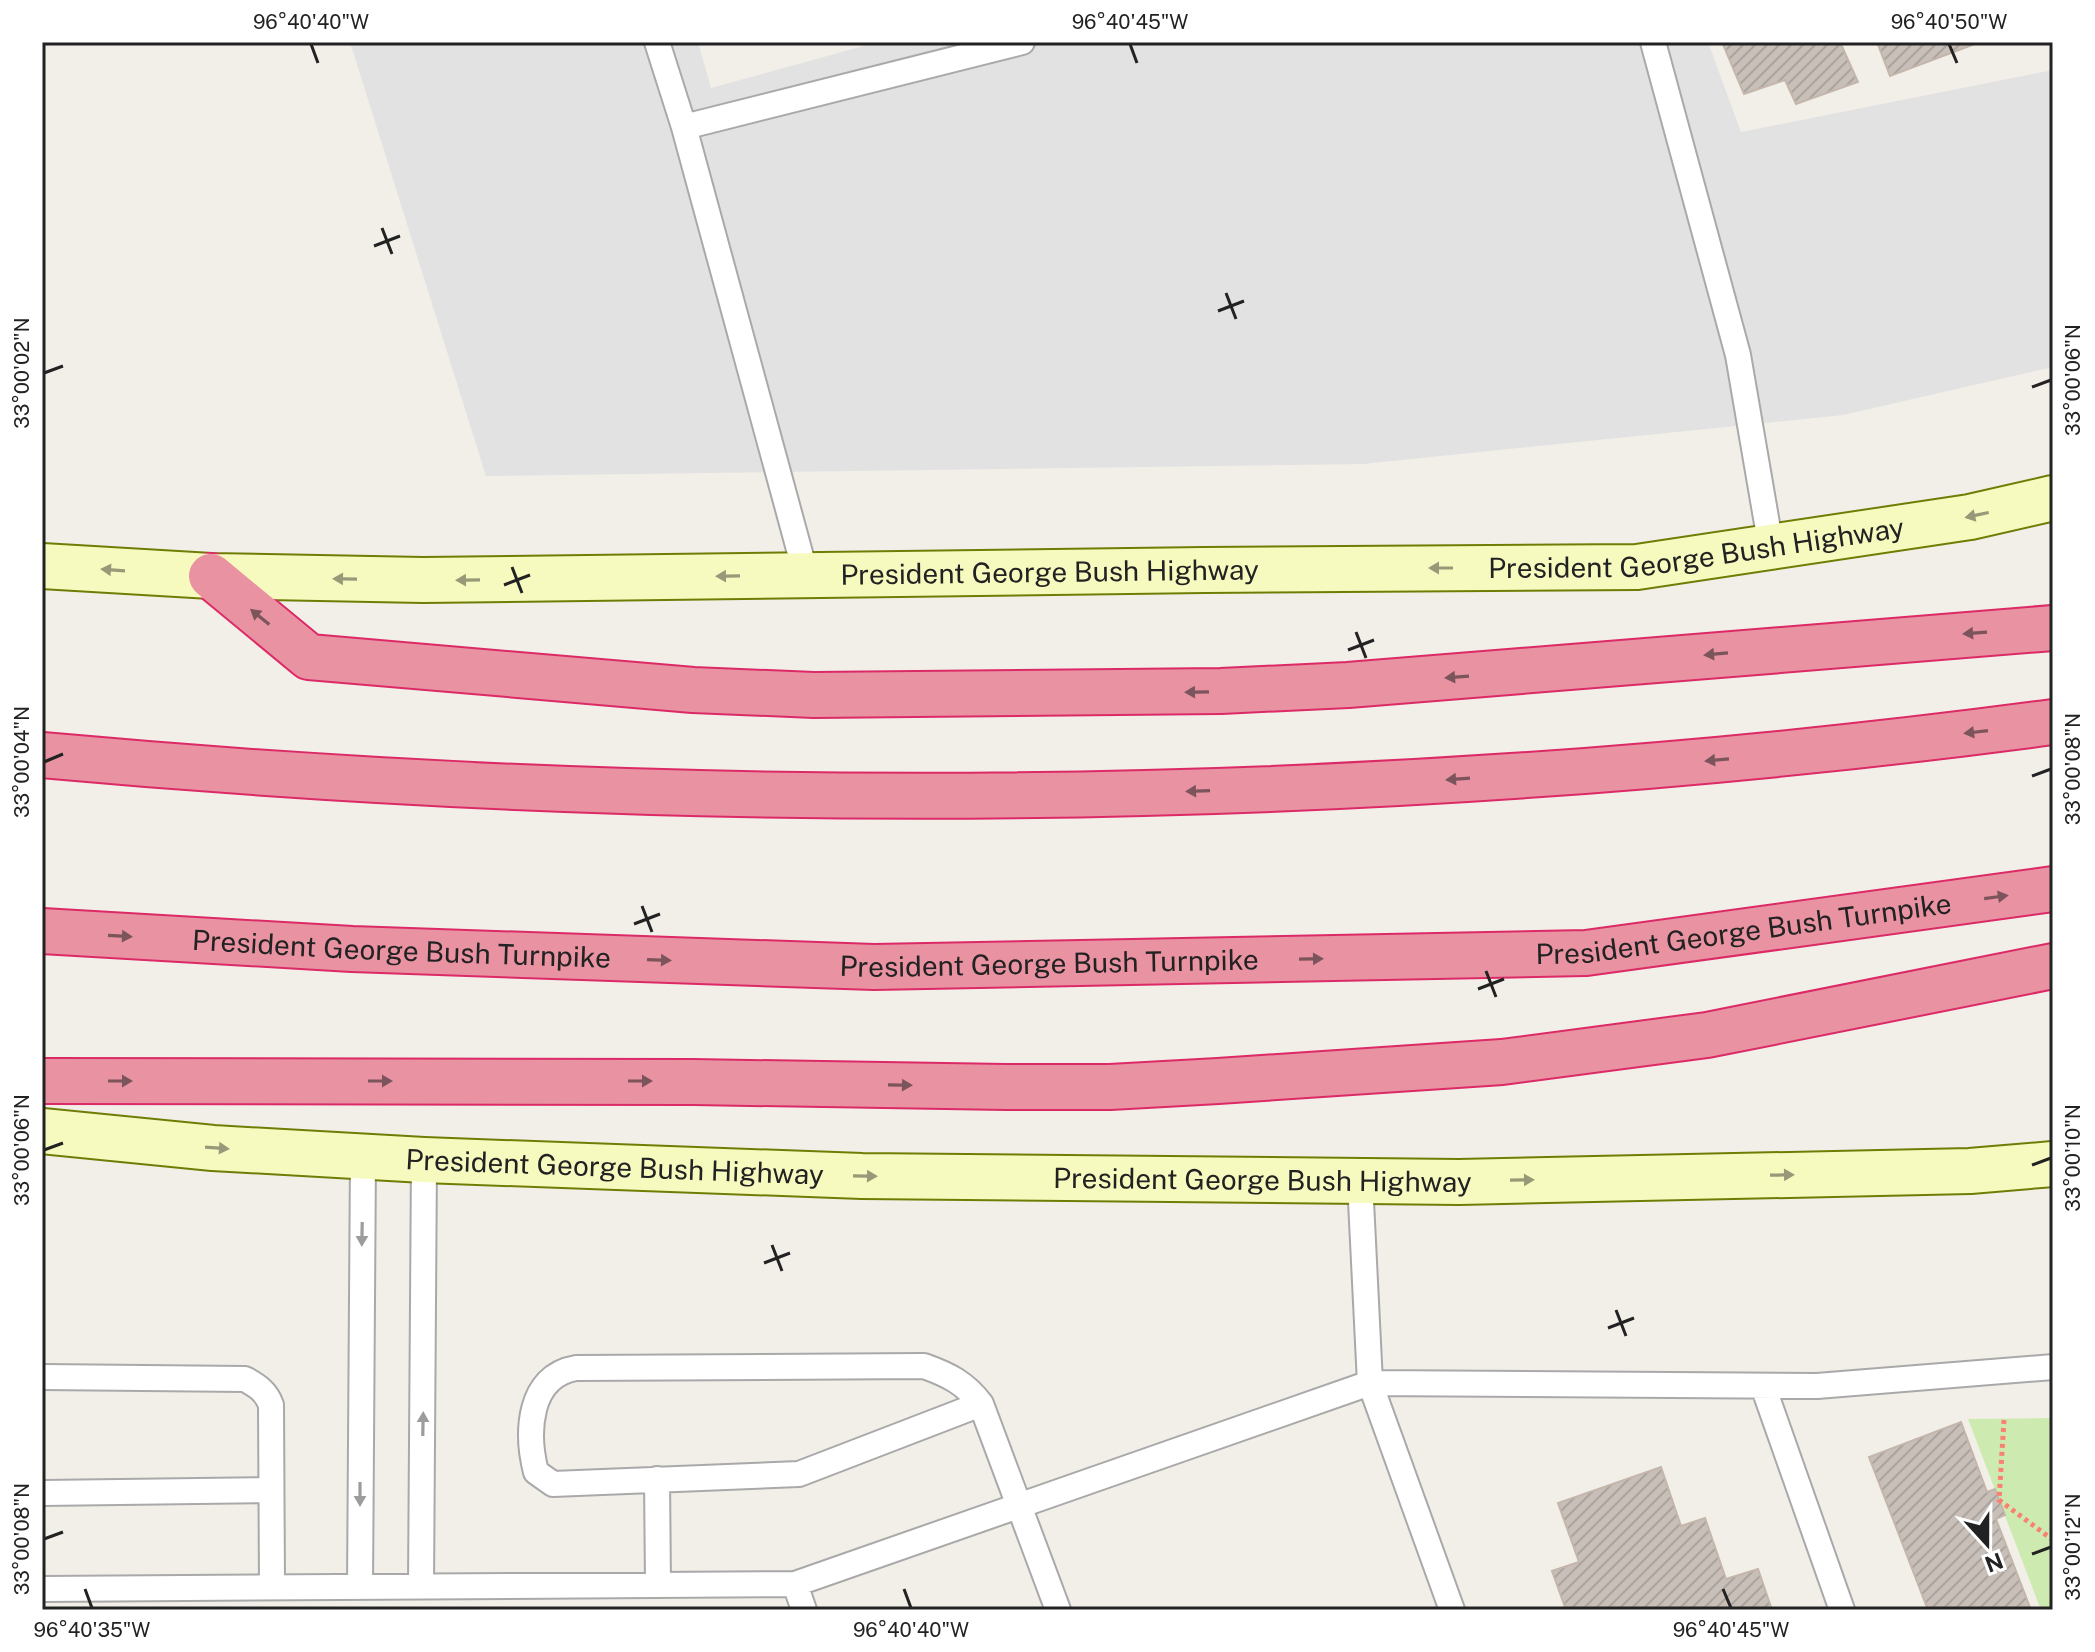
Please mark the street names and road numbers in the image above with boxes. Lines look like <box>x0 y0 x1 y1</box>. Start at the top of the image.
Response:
street label: President George Bush Highway <box>1488 510 1906 584</box>
street label: President George Bush Highway <box>840 553 1259 591</box>
street label: President George Bush Turnpike <box>1535 886 1953 970</box>
street label: President George Bush Turnpike <box>191 923 611 974</box>
street label: President George Bush Turnpike <box>839 942 1259 983</box>
street label: President George Bush Highway <box>405 1142 825 1191</box>
street label: President George Bush Highway <box>1053 1161 1472 1198</box>

